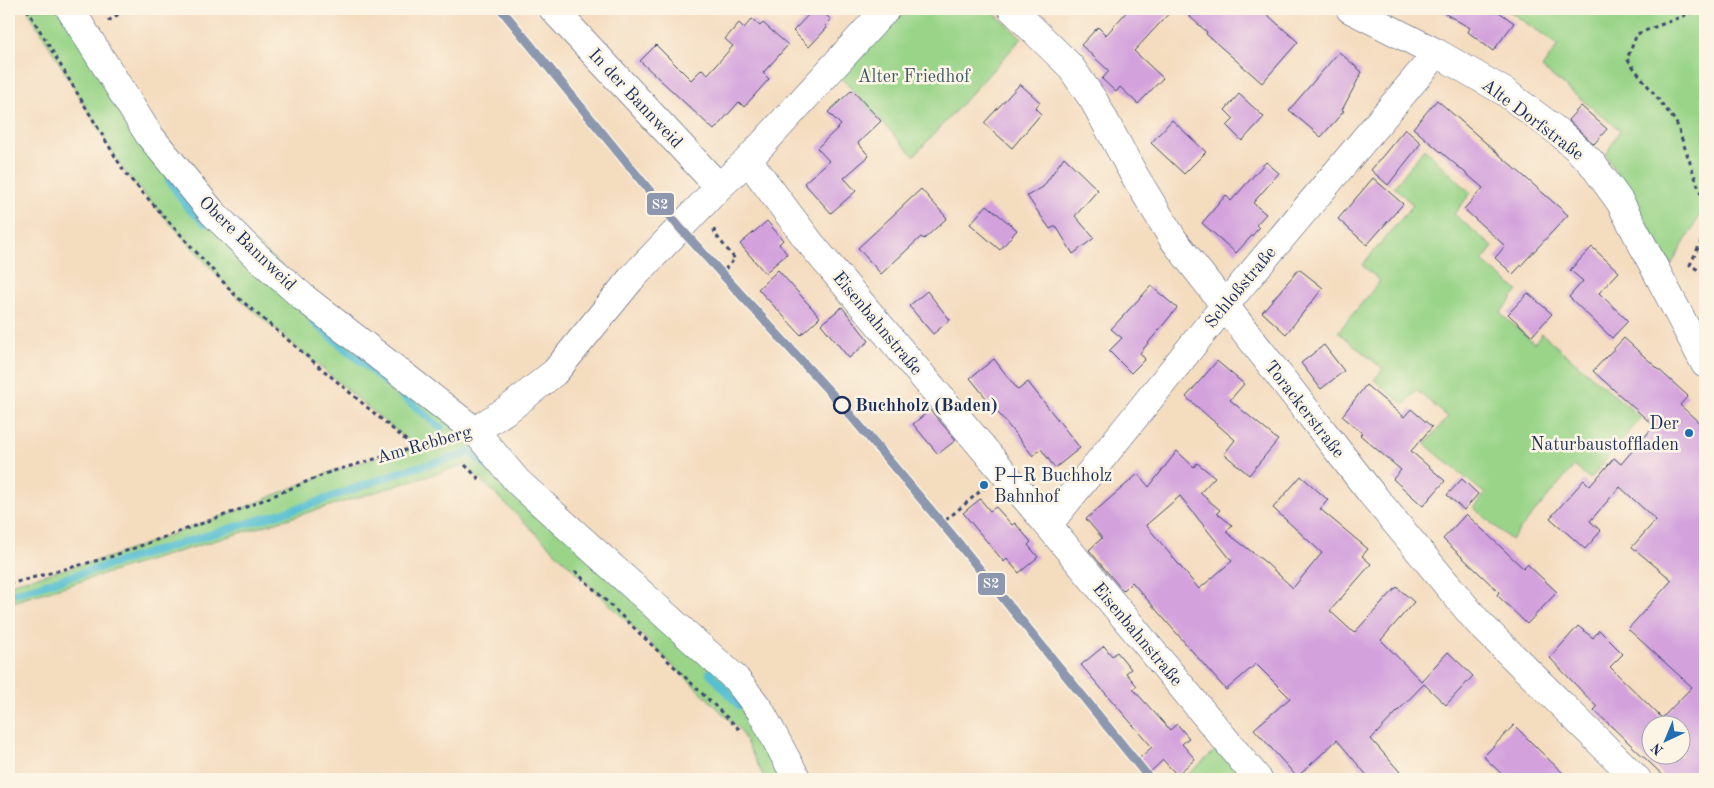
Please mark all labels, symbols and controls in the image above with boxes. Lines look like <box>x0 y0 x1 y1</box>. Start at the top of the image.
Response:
street label: In der Bannweid <box>585 46 686 152</box>
park label: Alter Friedhof <box>858 68 971 86</box>
street label: Alte Dorfstraße <box>1478 76 1587 164</box>
line badge: S2 <box>646 192 675 216</box>
street label: Obere Bannweid <box>195 193 299 294</box>
text: S2 <box>652 198 668 212</box>
street label: Schloßstraße <box>1202 243 1280 332</box>
street label: Eisenbahnstraße <box>829 269 926 379</box>
street label: Torackerstraße <box>1261 358 1348 462</box>
marker: Buchholz (Baden) <box>833 396 851 414</box>
place label: Buchholz (Baden) <box>855 397 998 415</box>
place label: Der Naturbaustoffladen <box>1530 415 1680 454</box>
street label: Am Rebberg <box>375 423 474 467</box>
marker: Der Naturbaustoffladen <box>1683 427 1695 439</box>
place label: P+R Buchholz Bahnhof <box>994 467 1112 506</box>
marker: P+R Buchholz Bahnhof <box>978 479 990 491</box>
line badge: S2 <box>977 572 1006 596</box>
text: S2 <box>983 577 999 591</box>
street label: Eisenbahnstraße <box>1089 580 1186 690</box>
north arrow <box>1642 716 1692 766</box>
text: N <box>1649 740 1666 757</box>

